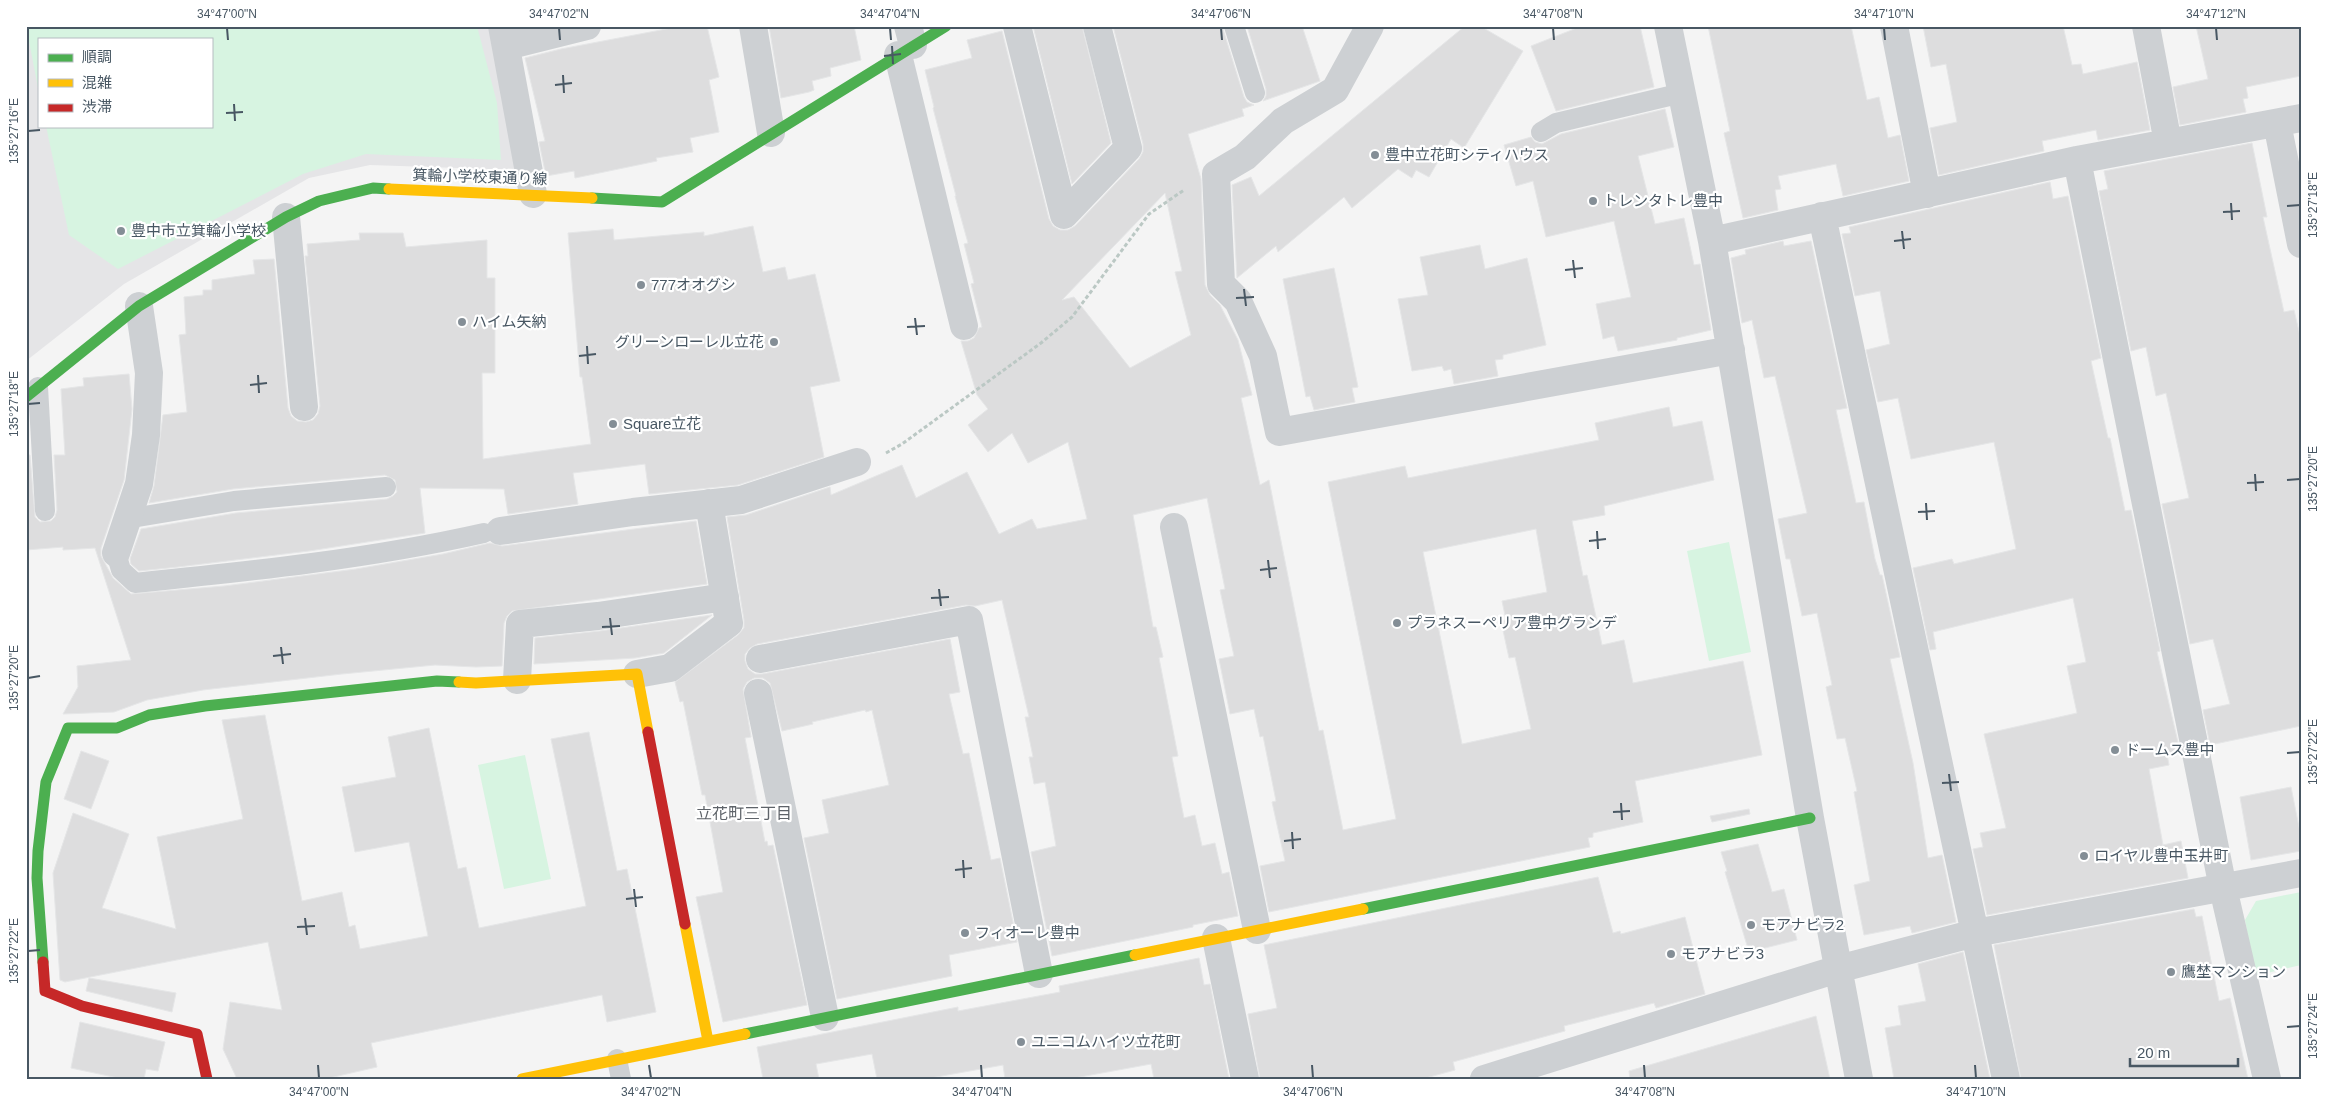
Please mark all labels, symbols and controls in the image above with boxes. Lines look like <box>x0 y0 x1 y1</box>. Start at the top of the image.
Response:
text: 34°47'00"N <box>197 7 257 21</box>
text: 34°47'02"N <box>529 7 589 21</box>
text: 34°47'04"N <box>860 7 920 21</box>
text: 34°47'06"N <box>1191 7 1251 21</box>
text: 34°47'08"N <box>1523 7 1583 21</box>
text: 34°47'10"N <box>1854 7 1914 21</box>
text: 34°47'12"N <box>2186 7 2246 21</box>
legend <box>38 38 212 128</box>
text: 順調 <box>82 48 112 65</box>
text: 混雑 <box>82 74 112 91</box>
text: 135°27'16"E <box>7 98 21 164</box>
text: 渋滞 <box>82 98 112 115</box>
place label: 豊中立花町シティハウス <box>1385 146 1549 163</box>
marker: 豊中立花町シティハウス <box>1369 149 1381 161</box>
street label: 箕輪小学校東通り線 <box>412 166 548 187</box>
text: 135°27'18"E <box>2306 172 2320 238</box>
place label: トレンタトレ豊中 <box>1603 192 1723 209</box>
marker: トレンタトレ豊中 <box>1587 195 1599 207</box>
place label: 豊中市立箕輪小学校 <box>131 222 266 239</box>
marker: 豊中市立箕輪小学校 <box>115 225 127 237</box>
place label: 777オオグシ <box>651 276 736 293</box>
marker: 777オオグシ <box>635 279 647 291</box>
place label: ハイム矢納 <box>472 313 546 330</box>
marker: ハイム矢納 <box>456 316 468 328</box>
place label: グリーンローレル立花 <box>615 333 764 350</box>
marker: グリーンローレル立花 <box>768 336 780 348</box>
text: 135°27'18"E <box>7 371 21 437</box>
place label: Square立花 <box>623 415 701 432</box>
marker: Square立花 <box>607 418 619 430</box>
text: 135°27'20"E <box>2306 446 2320 512</box>
place label: プラネスーペリア豊中グランデ <box>1407 614 1617 631</box>
marker: プラネスーペリア豊中グランデ <box>1391 617 1403 629</box>
text: 135°27'20"E <box>7 645 21 711</box>
text: 135°27'22"E <box>2306 719 2320 785</box>
place label: ドームス豊中 <box>2125 741 2215 758</box>
marker: ドームス豊中 <box>2109 744 2121 756</box>
district label: 立花町三丁目 <box>696 805 792 822</box>
place label: ロイヤル豊中玉井町 <box>2094 847 2229 864</box>
marker: ロイヤル豊中玉井町 <box>2078 850 2090 862</box>
place label: モアナビラ2 <box>1761 916 1844 933</box>
text: 135°27'22"E <box>7 918 21 984</box>
marker: モアナビラ2 <box>1745 919 1757 931</box>
place label: フィオーレ豊中 <box>975 924 1080 941</box>
marker: フィオーレ豊中 <box>959 927 971 939</box>
place label: モアナビラ3 <box>1681 945 1764 962</box>
marker: モアナビラ3 <box>1665 948 1677 960</box>
place label: 鷹埜マンション <box>2181 963 2286 980</box>
marker: 鷹埜マンション <box>2165 966 2177 978</box>
text: 135°27'24"E <box>2306 993 2320 1059</box>
place label: ユニコムハイツ立花町 <box>1031 1033 1181 1050</box>
scale bar <box>2130 1035 2237 1067</box>
marker: ユニコムハイツ立花町 <box>1015 1036 1027 1048</box>
text: 20 m <box>2137 1044 2170 1061</box>
text: 34°47'00"N <box>289 1085 349 1099</box>
text: 34°47'02"N <box>621 1085 681 1099</box>
text: 34°47'04"N <box>952 1085 1012 1099</box>
text: 34°47'06"N <box>1283 1085 1343 1099</box>
text: 34°47'08"N <box>1615 1085 1675 1099</box>
text: 34°47'10"N <box>1946 1085 2006 1099</box>

